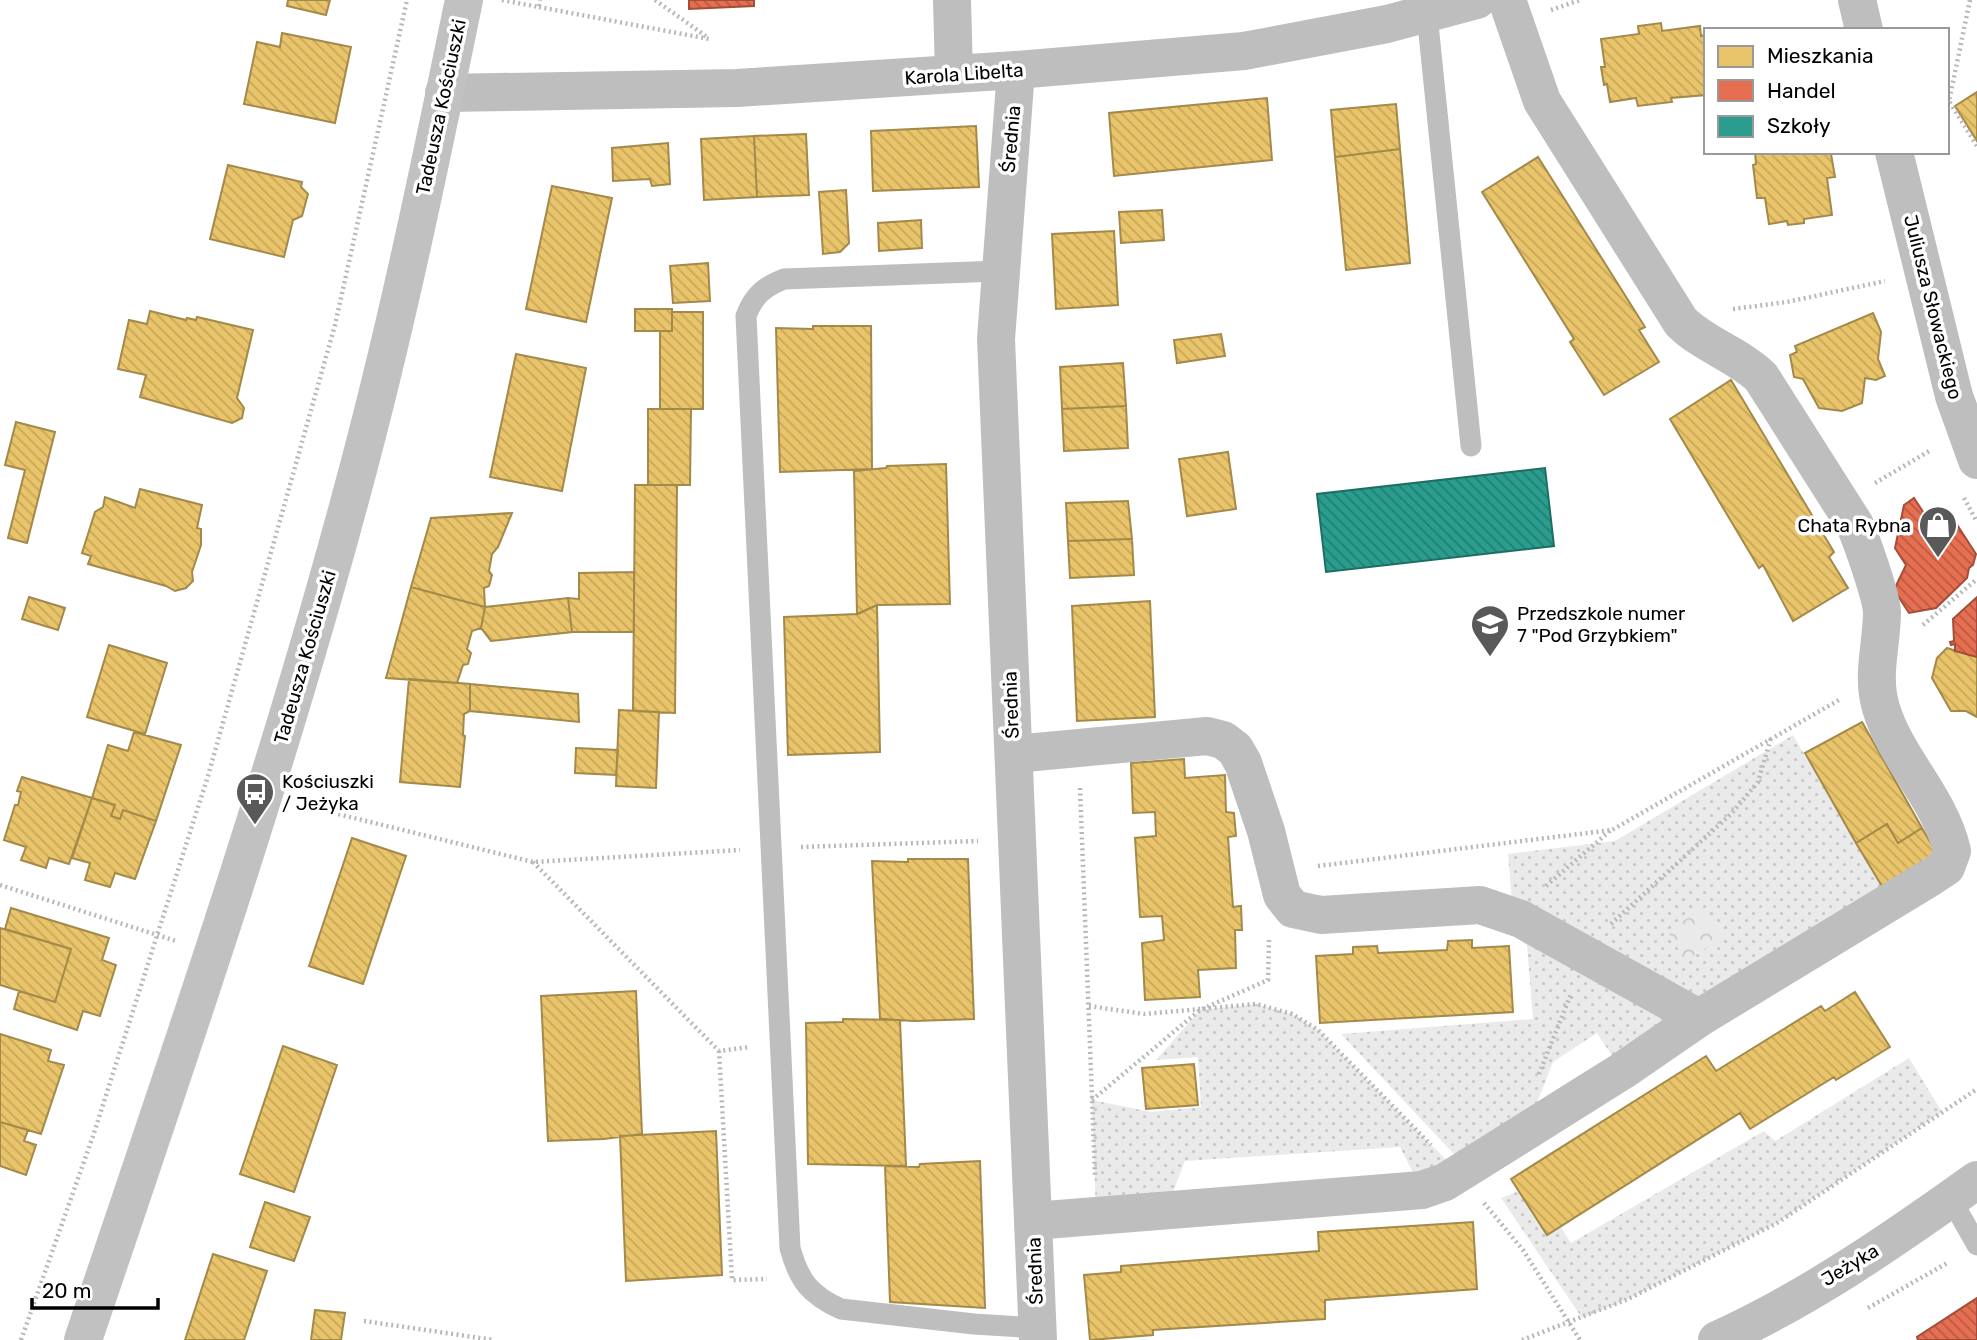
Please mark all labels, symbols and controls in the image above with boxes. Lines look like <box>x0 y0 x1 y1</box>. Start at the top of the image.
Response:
street label: Tadeusza Kościuszki <box>411 17 471 197</box>
legend <box>1704 28 1949 154</box>
text: Mieszkania <box>1767 43 1874 68</box>
street label: Karola Libelta <box>904 58 1024 90</box>
text: Handel <box>1767 78 1836 103</box>
street label: Średnia <box>997 104 1025 174</box>
text: Szkoły <box>1767 113 1831 138</box>
street label: Juliusza Słowackiego <box>1899 212 1967 402</box>
shop icon: Chata Rybna <box>1917 504 1959 559</box>
place label: Chata Rybna <box>1798 514 1911 537</box>
street label: Tadeusza Kościuszki <box>269 568 341 746</box>
place label: Przedszkole numer 7 "Pod Grzybkiem" <box>1517 602 1686 647</box>
school or university icon: Przedszkole numer 7 "Pod Grzybkiem" <box>1469 603 1511 658</box>
street label: Średnia <box>998 671 1024 739</box>
place label: Kościuszki / Jeżyka <box>282 770 374 815</box>
bus stop icon: Kościuszki / Jeżyka <box>234 771 276 826</box>
street label: Średnia <box>1022 1237 1048 1305</box>
street label: Jeżyka <box>1817 1239 1883 1291</box>
scale bar <box>32 1266 158 1310</box>
text: 20 m <box>42 1278 91 1303</box>

